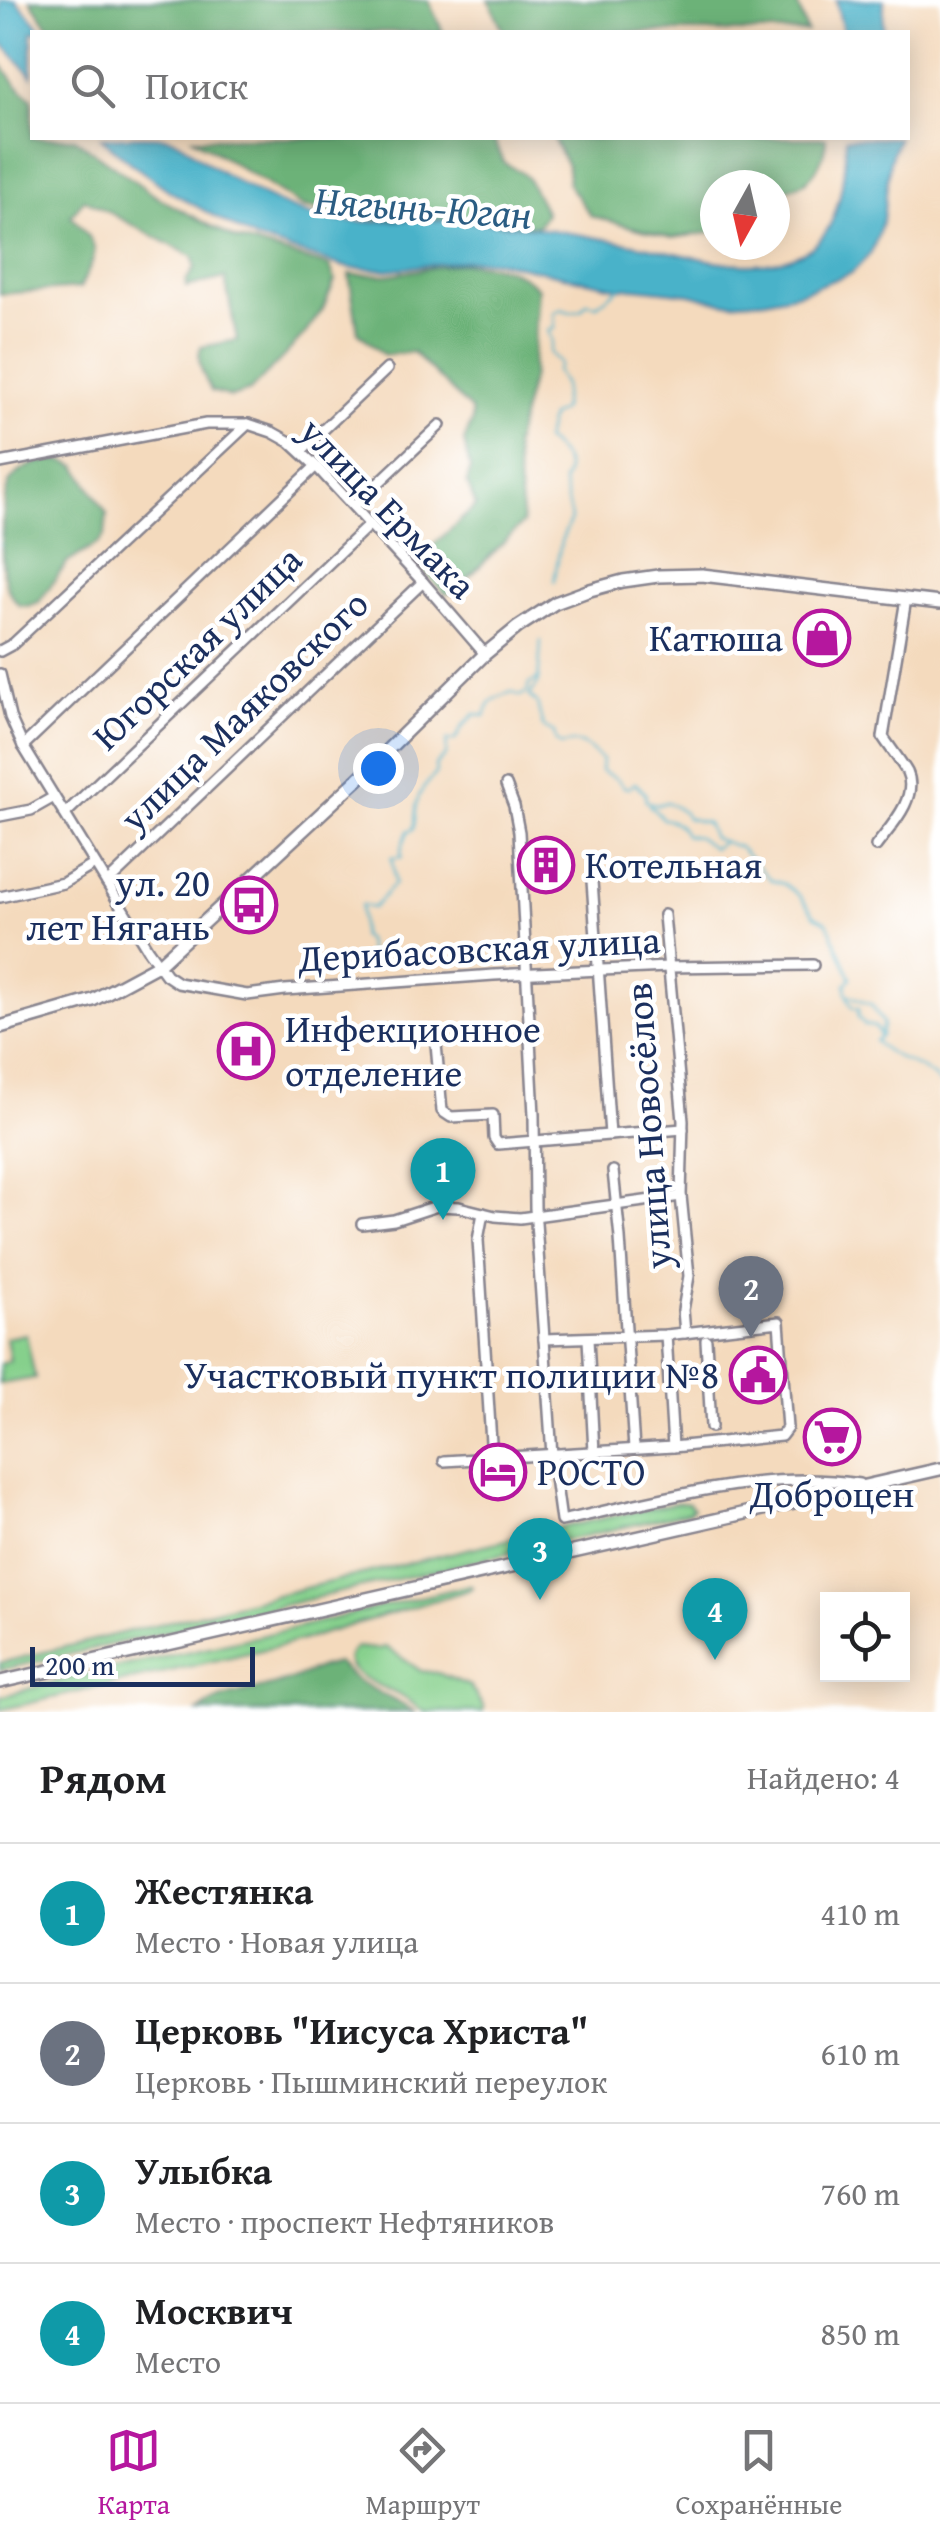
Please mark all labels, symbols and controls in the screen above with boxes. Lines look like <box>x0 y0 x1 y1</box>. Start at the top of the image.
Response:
search box <box>30 30 910 140</box>
text: Поиск <box>145 57 248 113</box>
icon: search <box>65 58 120 113</box>
water label: Нягынь-Юган <box>312 169 534 244</box>
north arrow <box>700 170 790 260</box>
street label: улица Ермака <box>287 403 490 611</box>
street label: Югорская улица <box>78 532 314 762</box>
street label: улица Маяковского <box>105 576 381 845</box>
shop icon: Катюша <box>792 608 852 668</box>
place label: Катюша <box>649 609 783 665</box>
your location <box>353 743 404 794</box>
building icon: Котельная <box>516 835 576 895</box>
place label: Котельная <box>585 836 762 892</box>
place label: ул. 20 лет Нягань <box>26 854 210 954</box>
bus stop icon: ул. 20 лет Нягань <box>219 875 279 935</box>
street label: Дерибасовская улица <box>295 911 661 986</box>
street label: улица Новосёлов <box>609 981 685 1272</box>
place label: Инфекционное отделение <box>285 1000 541 1100</box>
hospital icon: Инфекционное отделение <box>216 1021 276 1081</box>
pin: 1 <box>410 1138 476 1220</box>
pin: 2 <box>718 1256 784 1338</box>
public building icon: Участковый пункт полиции №8 <box>728 1345 788 1405</box>
place label: Участковый пункт полиции №8 <box>184 1346 719 1402</box>
supermarket icon: Доброцен <box>802 1407 862 1467</box>
hotel icon: РОСТО <box>468 1442 528 1502</box>
place label: РОСТО <box>537 1443 646 1499</box>
place label: Доброцен <box>749 1465 914 1521</box>
pin: 3 <box>508 1518 572 1600</box>
pin: 4 <box>682 1578 748 1660</box>
map controls <box>820 1592 910 1682</box>
button: locate <box>820 1592 910 1682</box>
scale bar <box>30 1642 255 1686</box>
text: 200 m <box>45 1644 114 1685</box>
text: Рядом <box>40 1747 167 1808</box>
text: Найдено: 4 <box>747 1754 900 1801</box>
text: Жестянка <box>135 1862 313 1918</box>
text: 1 <box>64 1890 81 1937</box>
text: 410 m <box>821 1890 900 1937</box>
text: Место · Новая улица <box>135 1918 419 1965</box>
text: Церковь "Иисуса Христа" <box>135 2002 588 2058</box>
text: 2 <box>64 2030 81 2077</box>
text: 610 m <box>821 2030 900 2077</box>
text: Церковь · Пышминский переулок <box>135 2058 607 2105</box>
text: Улыбка <box>135 2142 272 2198</box>
text: 3 <box>64 2170 81 2217</box>
text: 760 m <box>821 2170 900 2217</box>
text: Место · проспект Нефтяников <box>135 2198 554 2245</box>
text: Москвич <box>135 2282 293 2338</box>
text: 4 <box>64 2310 81 2357</box>
text: 850 m <box>821 2310 900 2357</box>
text: Место <box>135 2338 221 2385</box>
tab: Карта <box>98 2423 170 2524</box>
tab: Маршрут <box>366 2423 480 2524</box>
tab: Сохранённые <box>675 2423 842 2524</box>

